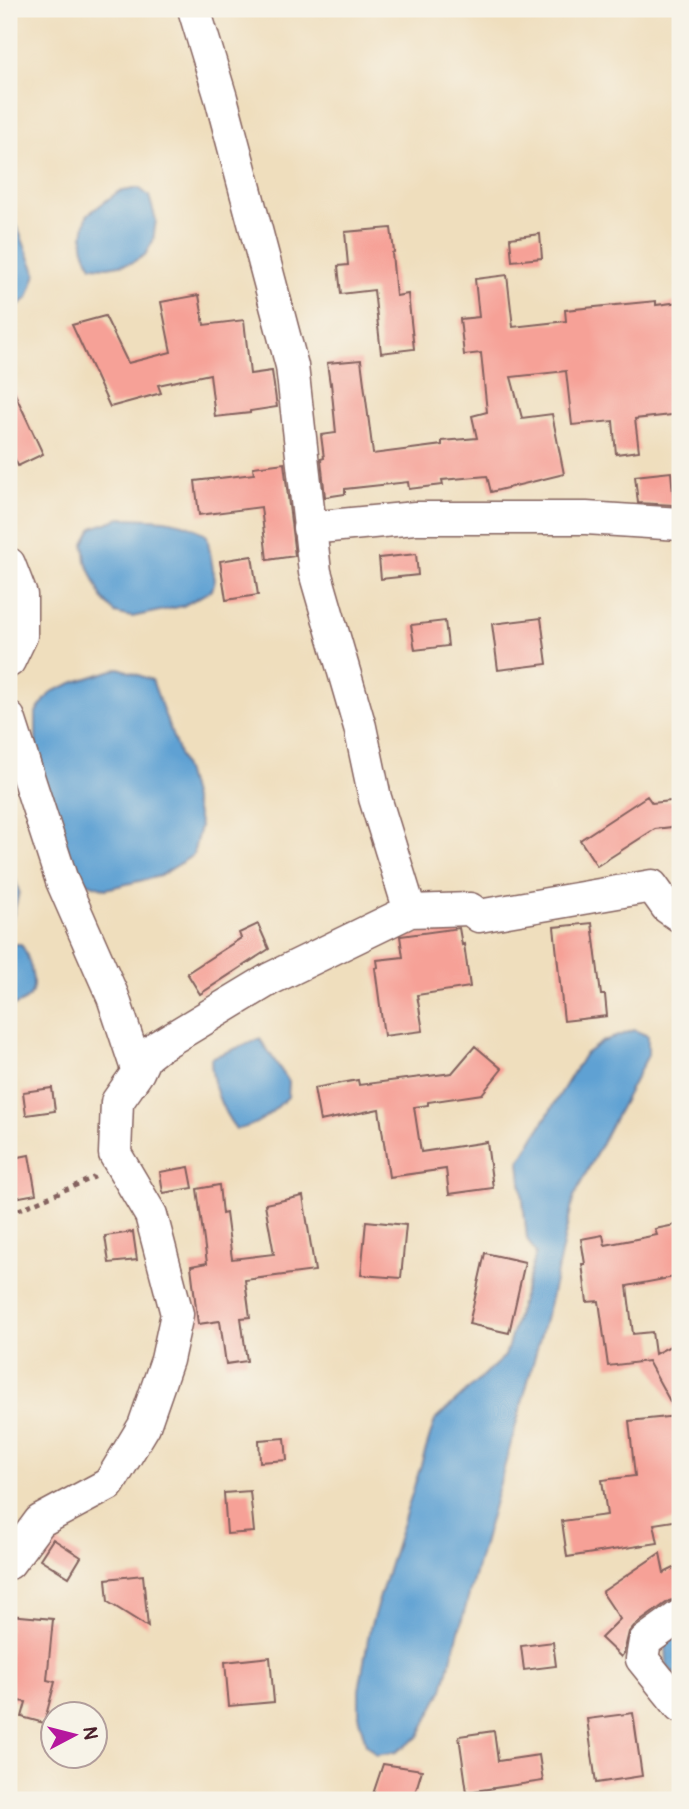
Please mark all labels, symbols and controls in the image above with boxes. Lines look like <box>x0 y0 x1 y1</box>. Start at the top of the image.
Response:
north arrow <box>38 1700 108 1770</box>
text: N <box>77 1725 103 1741</box>

